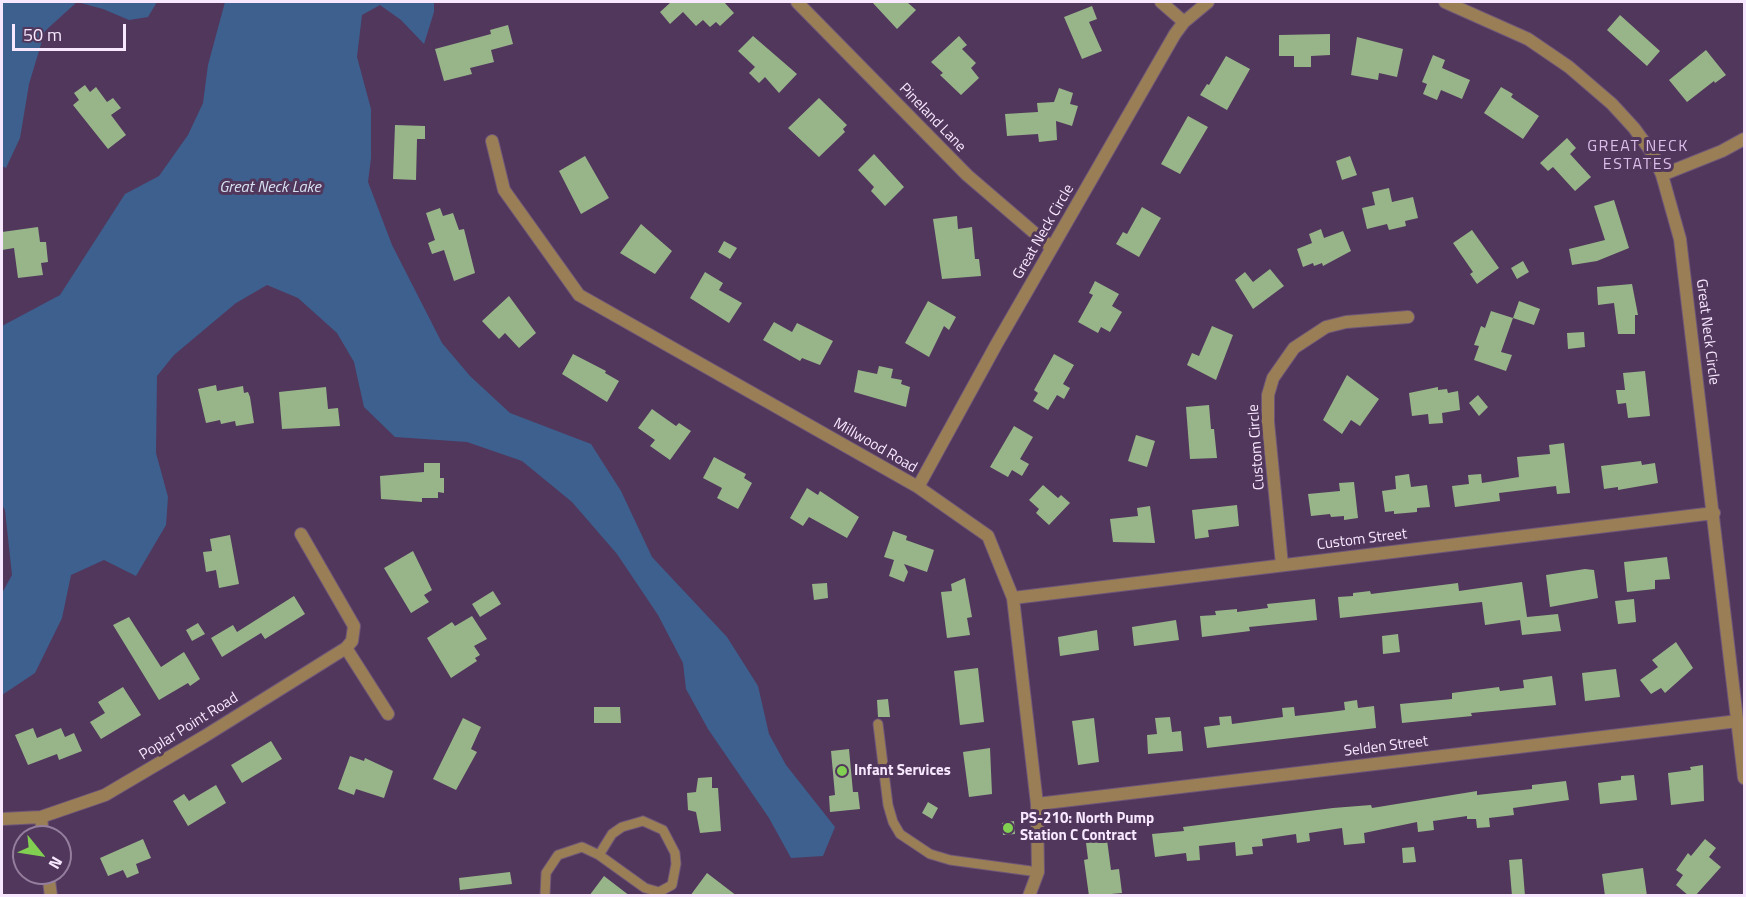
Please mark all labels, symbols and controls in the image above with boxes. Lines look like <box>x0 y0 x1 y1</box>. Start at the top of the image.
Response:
scale bar <box>15 12 129 50</box>
text: 50 m <box>23 21 62 48</box>
street label: Pineland Lane <box>895 80 969 156</box>
district label: GREAT NECK ESTATES <box>1587 137 1689 175</box>
water label: Great Neck Lake <box>219 178 321 198</box>
street label: Great Neck Circle <box>1010 181 1078 283</box>
street label: Great Neck Circle <box>1692 278 1722 386</box>
street label: Custom Circle <box>1245 403 1269 491</box>
street label: Millwood Road <box>830 415 920 477</box>
street label: Custom Street <box>1316 526 1408 554</box>
street label: Poplar Point Road <box>136 689 242 765</box>
street label: Selden Street <box>1343 733 1429 761</box>
place label: Infant Services <box>854 762 951 780</box>
marker: Infant Services <box>835 764 849 778</box>
place label: PS-210: North Pump Station C Contract <box>1020 810 1154 845</box>
marker: PS-210: North Pump Station C Contract <box>1001 821 1015 835</box>
north arrow <box>12 825 72 885</box>
text: N <box>43 852 69 874</box>

